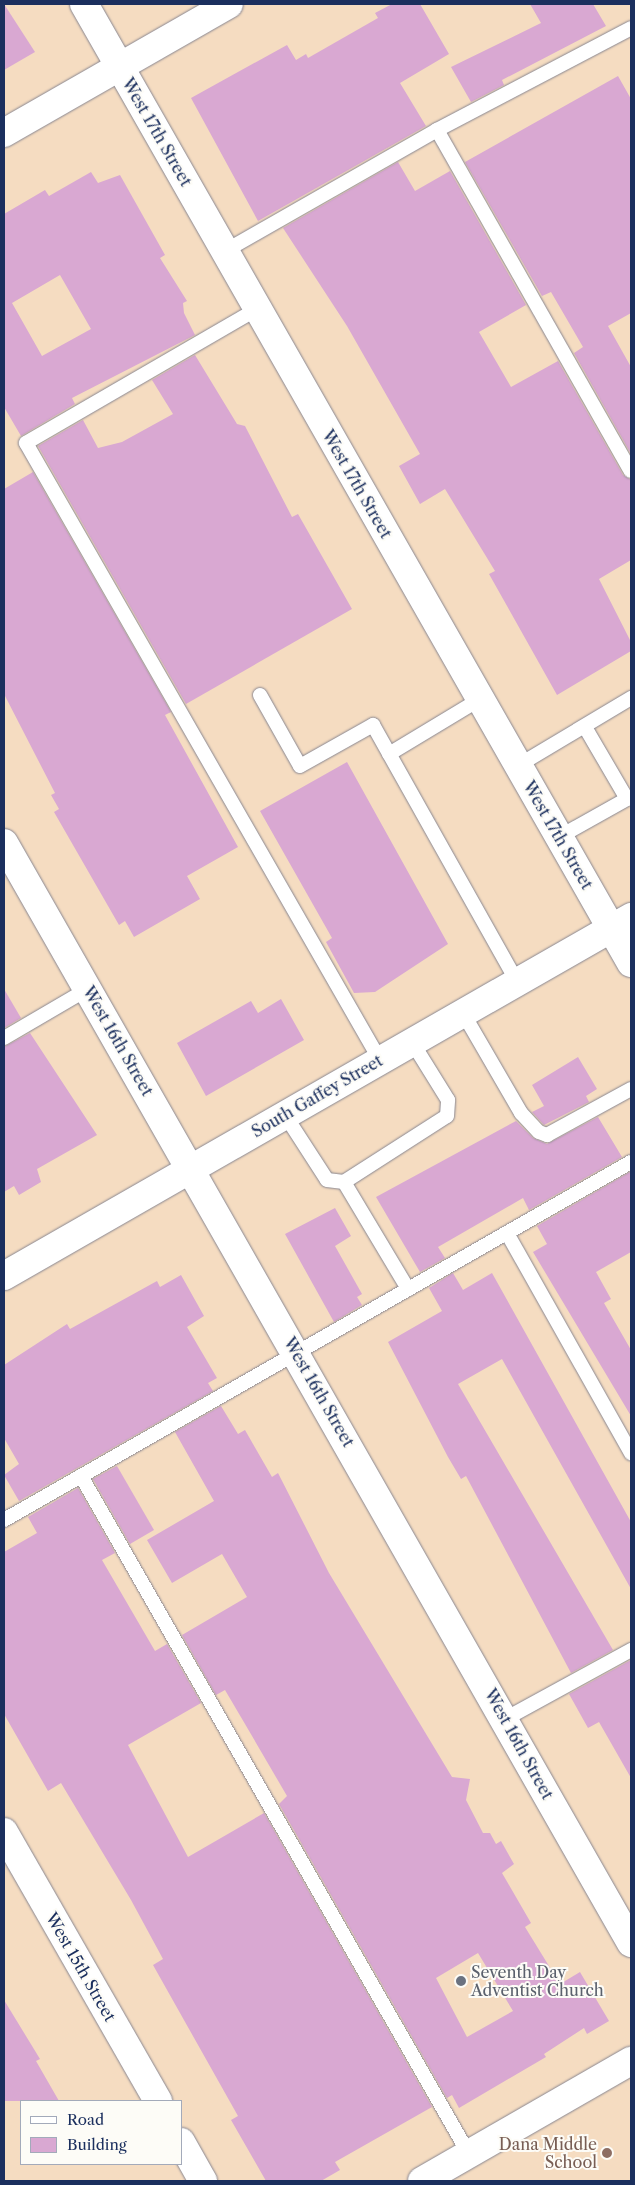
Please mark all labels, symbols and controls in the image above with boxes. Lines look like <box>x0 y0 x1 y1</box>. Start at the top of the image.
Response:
street label: West 17th Street <box>118 74 196 190</box>
street label: West 17th Street <box>318 426 396 542</box>
street label: West 17th Street <box>519 777 597 893</box>
street label: West 16th Street <box>79 983 157 1099</box>
street label: South Gaffey Street <box>248 1051 386 1141</box>
street label: West 16th Street <box>280 1334 358 1450</box>
street label: West 16th Street <box>481 1685 557 1803</box>
street label: West 15th Street <box>42 1909 120 2025</box>
place label: Seventh Day Adventist Church <box>471 1962 604 2000</box>
marker: Seventh Day Adventist Church <box>455 1975 467 1987</box>
legend <box>20 2100 182 2165</box>
text: Road <box>67 2110 104 2129</box>
place label: Dana Middle School <box>499 2134 597 2172</box>
text: Building <box>67 2135 127 2154</box>
marker: Dana Middle School <box>601 2147 613 2159</box>

